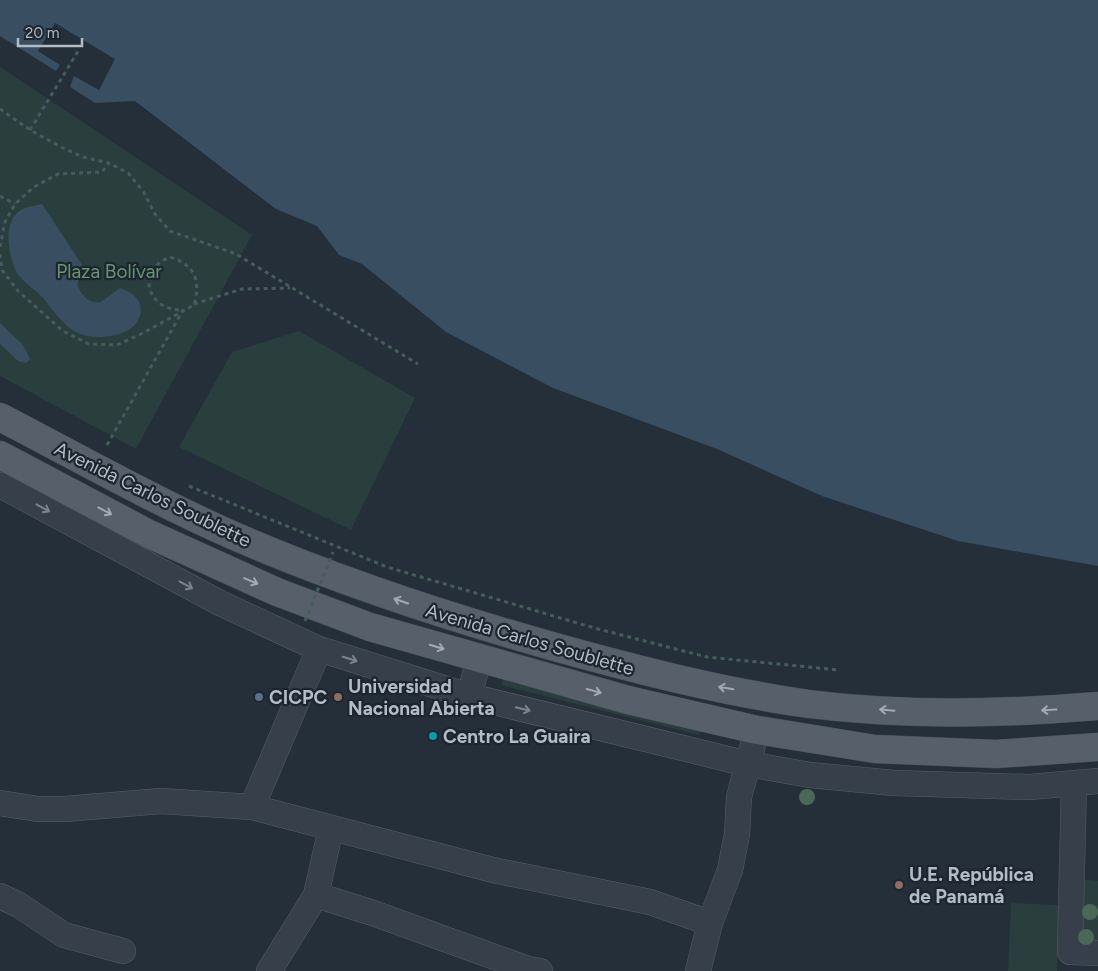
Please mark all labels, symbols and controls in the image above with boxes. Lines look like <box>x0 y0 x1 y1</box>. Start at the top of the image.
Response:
scale bar <box>18 15 81 47</box>
text: 20 m <box>25 24 59 42</box>
park label: Plaza Bolívar <box>56 260 162 283</box>
street label: Avenida Carlos Soublette <box>51 437 255 552</box>
one-way arrow <box>35 504 49 514</box>
one-way arrow <box>97 507 112 516</box>
one-way arrow <box>243 576 258 586</box>
one-way arrow <box>178 581 193 590</box>
one-way arrow <box>393 596 409 605</box>
street label: Avenida Carlos Soublette <box>423 599 637 680</box>
one-way arrow <box>429 643 445 653</box>
one-way arrow <box>342 654 358 664</box>
place label: Universidad Nacional Abierta <box>348 675 495 720</box>
one-way arrow <box>719 683 735 693</box>
place label: CICPC <box>269 686 327 709</box>
one-way arrow <box>585 686 601 696</box>
marker: CICPC <box>253 691 265 703</box>
marker: Universidad Nacional Abierta <box>332 691 344 703</box>
one-way arrow <box>514 705 530 714</box>
one-way arrow <box>879 705 895 715</box>
one-way arrow <box>1042 706 1058 715</box>
place label: Centro La Guaira <box>443 725 591 748</box>
marker: Centro La Guaira <box>427 730 439 742</box>
place label: U.E. República de Panamá <box>909 863 1034 908</box>
marker: U.E. República de Panamá <box>893 879 905 891</box>

